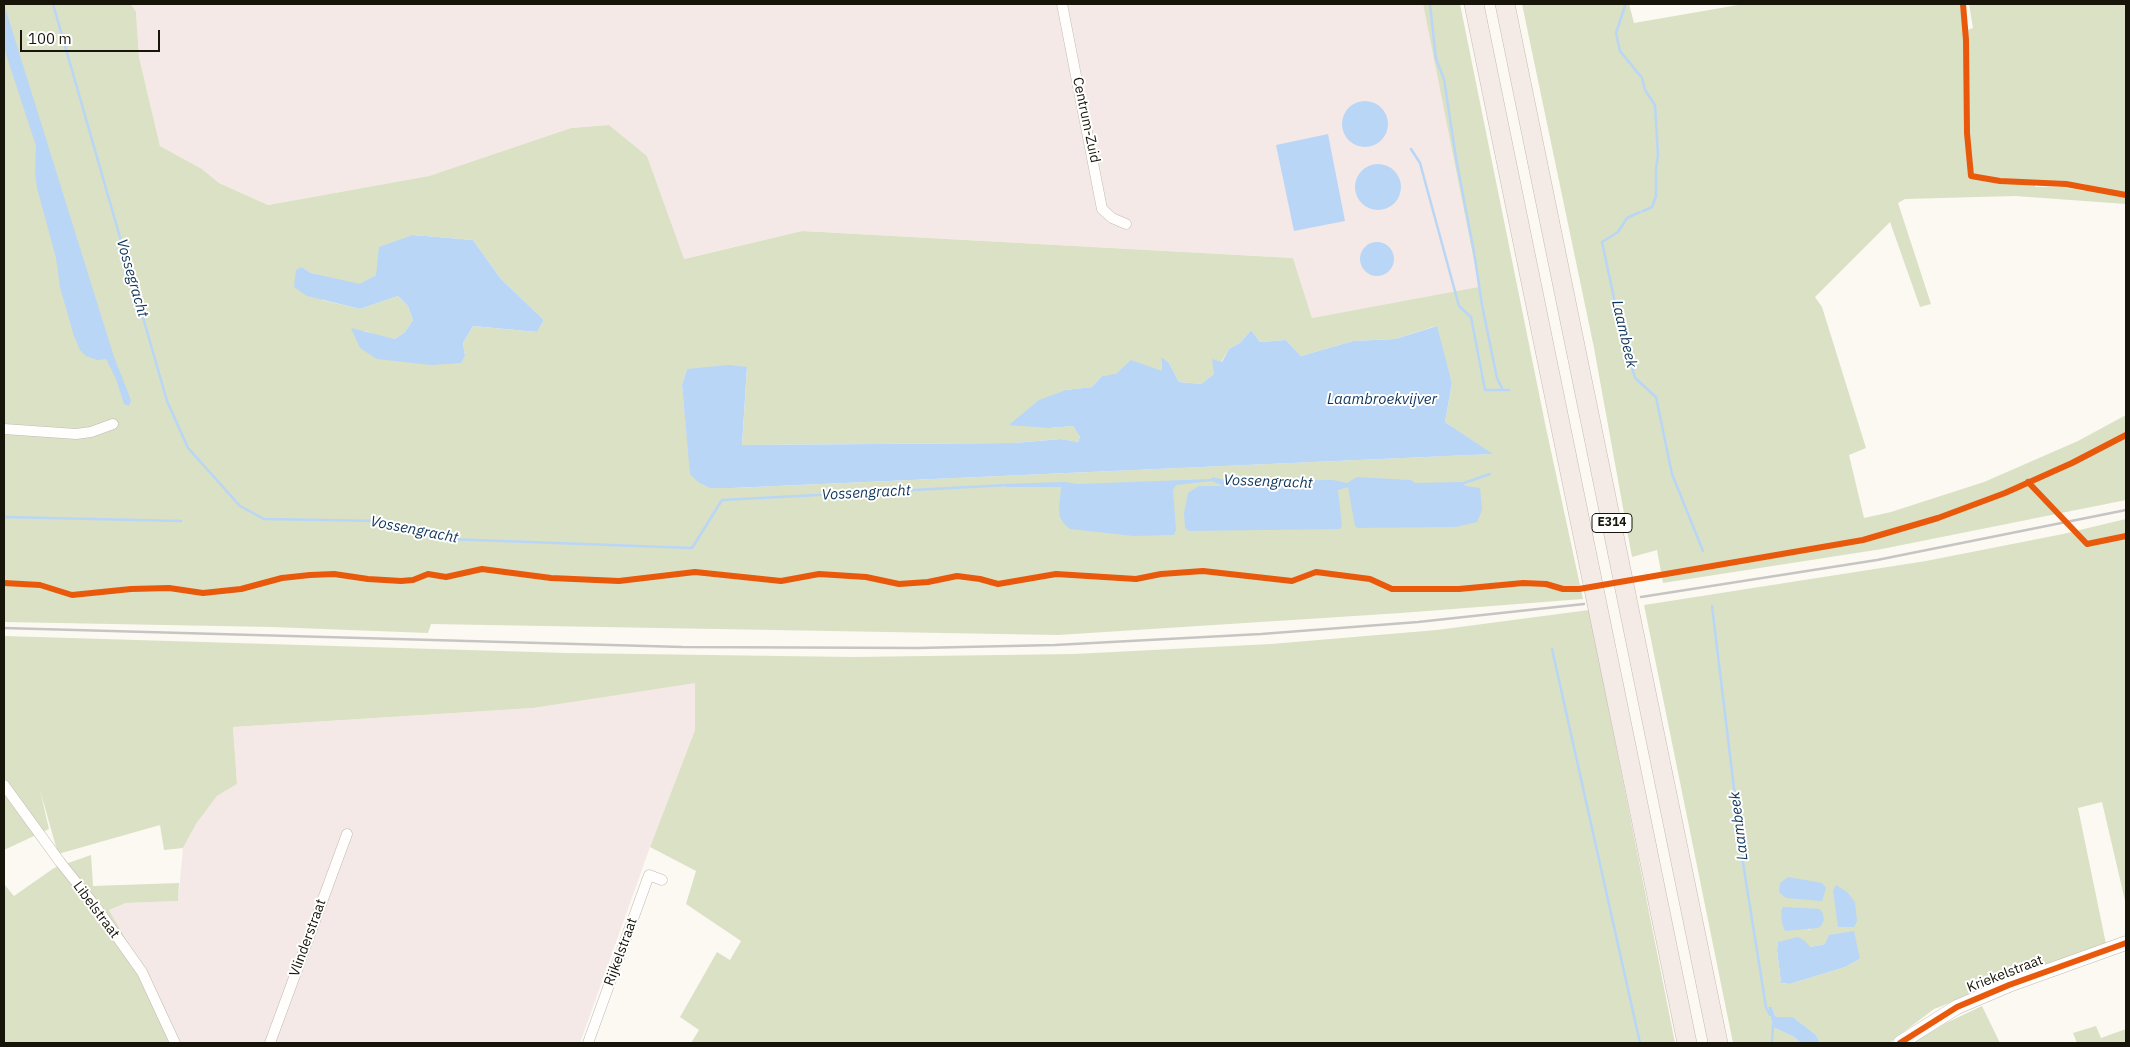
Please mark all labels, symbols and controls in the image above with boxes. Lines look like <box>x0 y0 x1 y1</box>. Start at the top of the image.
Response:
scale bar <box>22 20 162 52</box>
text: 100 m <box>28 29 72 48</box>
street label: Centrum-Zuid <box>1069 76 1103 164</box>
water label: Vossegracht <box>112 237 152 319</box>
water label: Laambeek <box>1607 298 1641 370</box>
water label: Laambroekvijver <box>1327 391 1437 409</box>
water label: Vossengracht <box>1223 471 1313 493</box>
water label: Vossengracht <box>821 482 911 504</box>
water label: Vossengracht <box>369 513 459 547</box>
road number: E314 <box>1592 514 1632 532</box>
water label: Laambeek <box>1726 791 1752 861</box>
street label: Libelstraat <box>69 878 123 942</box>
street label: Vlinderstraat <box>286 897 330 979</box>
street label: Rijkelstraat <box>601 916 641 988</box>
street label: Kriekelstraat <box>1965 952 2045 996</box>

